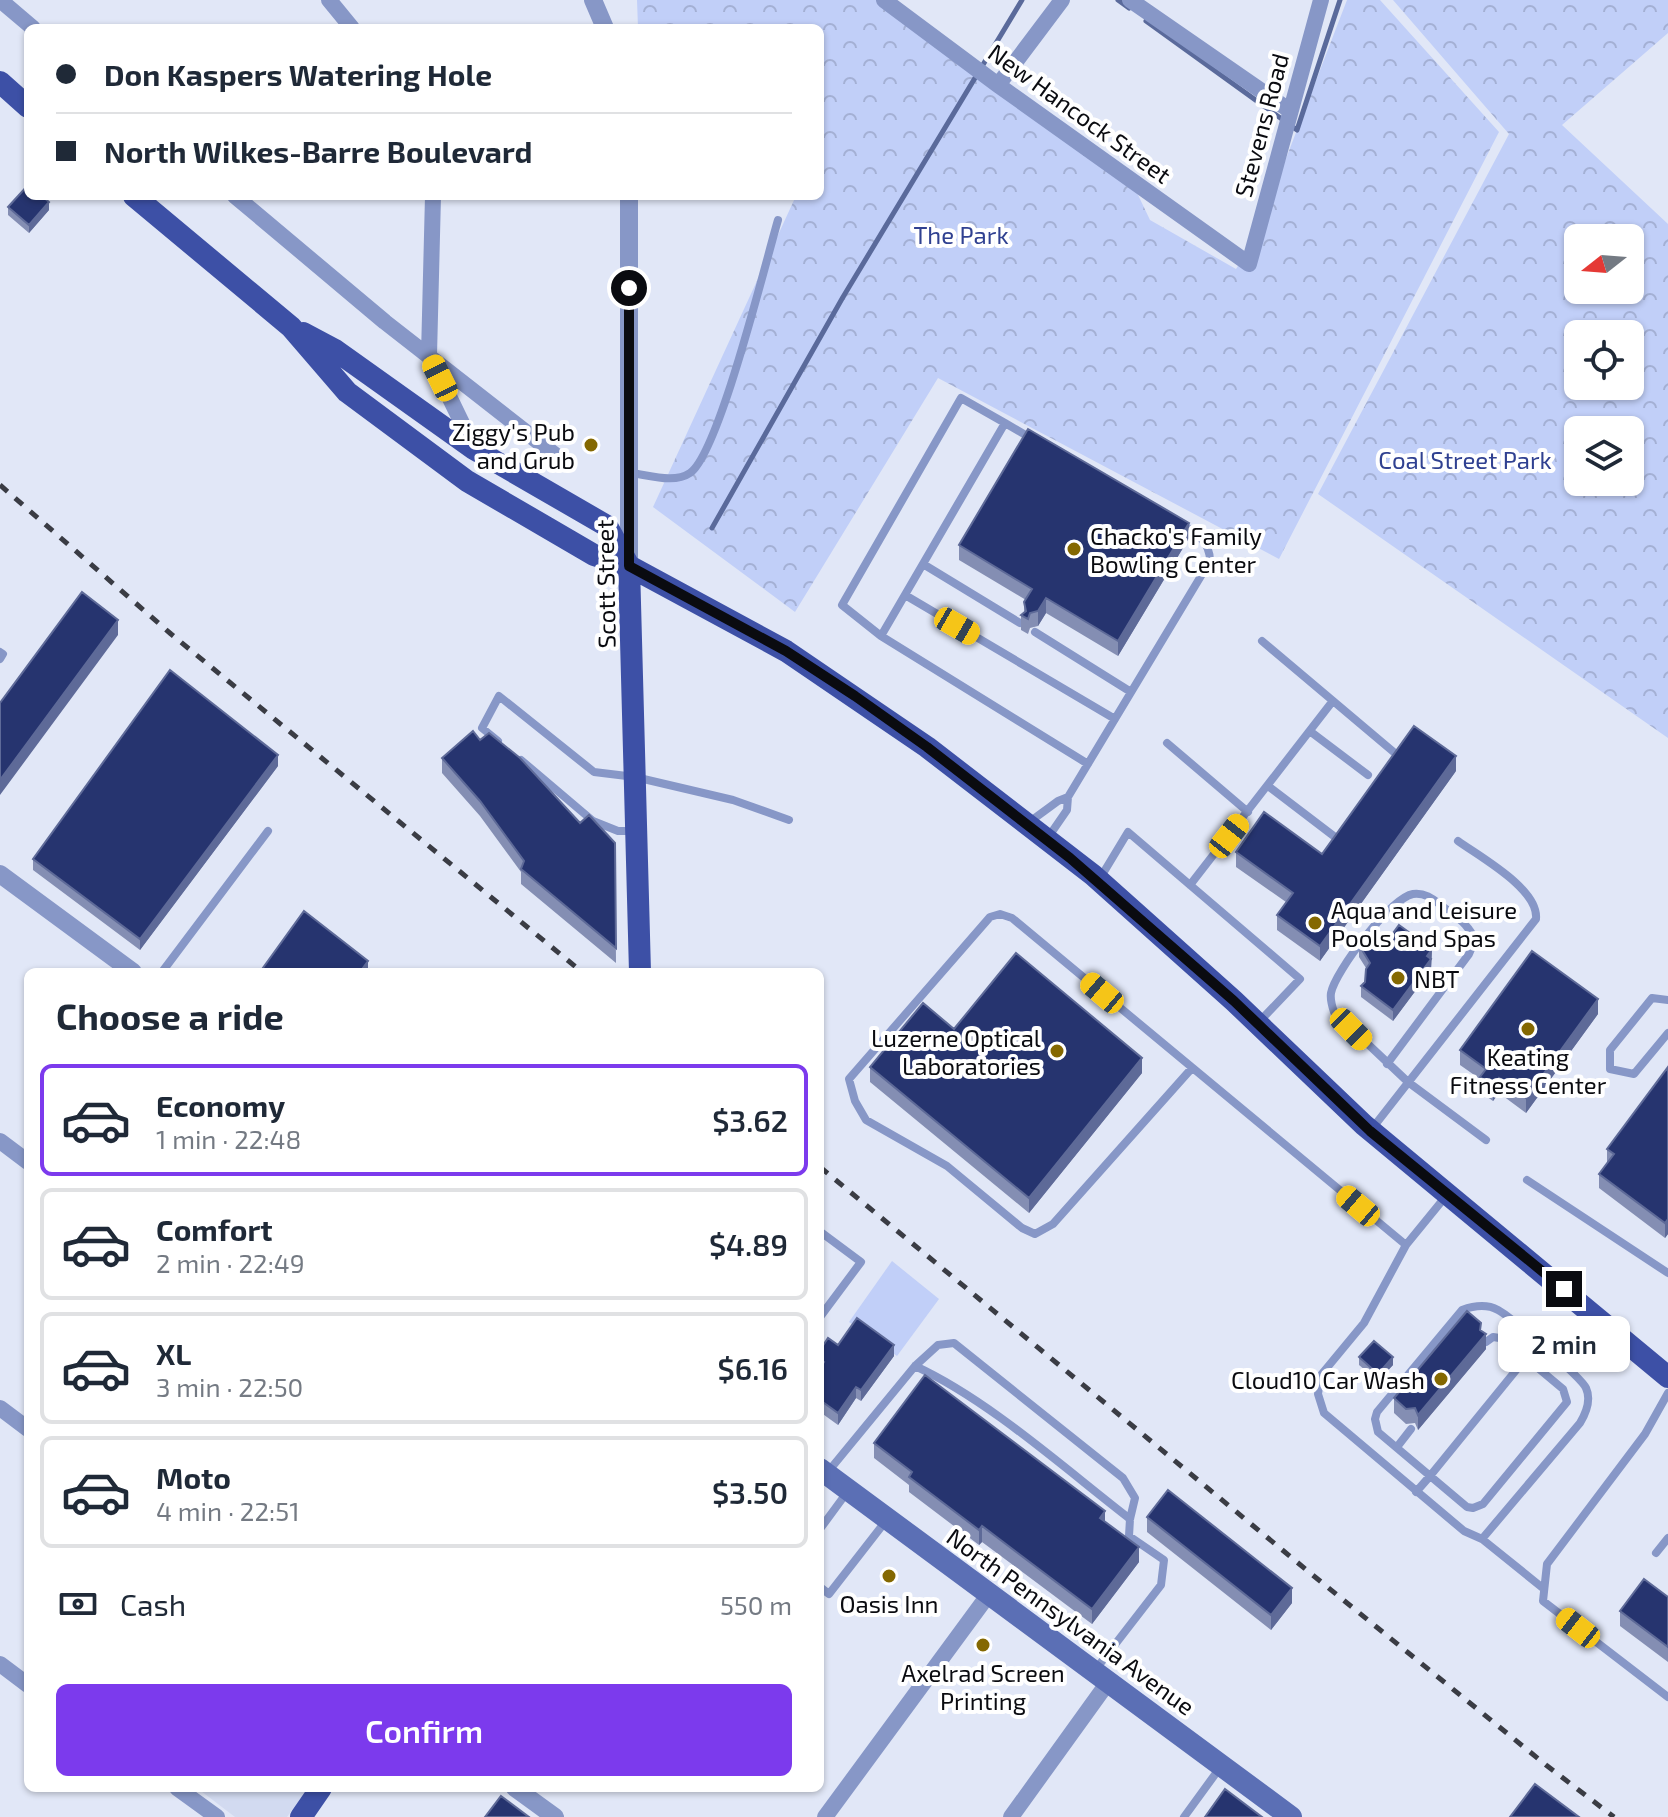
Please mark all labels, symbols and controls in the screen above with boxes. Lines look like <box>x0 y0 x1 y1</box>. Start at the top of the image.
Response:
street label: New Hancock Street <box>983 37 1177 189</box>
street label: Stevens Road <box>1228 50 1294 200</box>
text: Don Kaspers Watering Hole <box>104 56 492 92</box>
text: North Wilkes-Barre Boulevard <box>104 133 532 169</box>
park label: The Park <box>913 220 1009 249</box>
north arrow <box>1564 224 1644 304</box>
map controls <box>1564 224 1644 496</box>
route start <box>611 270 647 306</box>
button: locate <box>1564 320 1644 400</box>
car <box>419 351 461 405</box>
button: layers <box>1564 416 1644 496</box>
place label: Ziggy's Pub and Grub <box>452 417 575 474</box>
marker: Ziggy's Pub and Grub <box>582 436 600 454</box>
park label: Coal Street Park <box>1378 445 1552 474</box>
street label: Scott Street <box>589 519 621 649</box>
place label: Chacko's Family Bowling Center <box>1090 521 1262 578</box>
marker: Chacko's Family Bowling Center <box>1065 540 1083 558</box>
car <box>930 604 984 648</box>
car <box>1205 810 1253 862</box>
place label: Aqua and Leisure Pools and Spas <box>1331 895 1517 952</box>
marker: Aqua and Leisure Pools and Spas <box>1306 914 1324 932</box>
place label: NBT <box>1414 964 1460 993</box>
car <box>1076 968 1128 1018</box>
marker: NBT <box>1389 969 1407 987</box>
text: Choose a ride <box>56 994 284 1037</box>
car <box>1326 1004 1376 1054</box>
marker: Keating Fitness Center <box>1519 1020 1537 1038</box>
place label: Luzerne Optical Laboratories <box>871 1023 1041 1080</box>
marker: Luzerne Optical Laboratories <box>1048 1042 1066 1060</box>
place label: Keating Fitness Center <box>1450 1042 1607 1099</box>
icon: car <box>60 1084 132 1156</box>
text: Economy <box>156 1087 285 1123</box>
text: $3.62 <box>712 1102 788 1138</box>
text: 1 min · 22:48 <box>156 1123 301 1154</box>
car <box>1332 1181 1384 1231</box>
icon: car <box>60 1208 132 1280</box>
text: Comfort <box>156 1211 273 1247</box>
text: $4.89 <box>709 1226 788 1262</box>
text: 2 min · 22:49 <box>156 1247 305 1278</box>
route end <box>1546 1271 1582 1307</box>
callout: 2 min <box>1498 1317 1630 1373</box>
text: 2 min <box>1531 1328 1597 1359</box>
icon: car <box>60 1332 132 1404</box>
text: XL <box>156 1335 191 1371</box>
text: $6.16 <box>718 1350 788 1386</box>
place label: Cloud10 Car Wash <box>1231 1365 1425 1394</box>
marker: Cloud10 Car Wash <box>1432 1370 1450 1388</box>
text: 3 min · 22:50 <box>156 1371 303 1402</box>
icon: car <box>60 1456 132 1528</box>
text: Moto <box>156 1459 231 1495</box>
text: $3.50 <box>712 1474 788 1510</box>
text: 4 min · 22:51 <box>156 1495 300 1526</box>
street label: North Pennsylvania Avenue <box>942 1521 1200 1721</box>
marker: Oasis Inn <box>880 1567 898 1585</box>
icon: cash <box>56 1582 100 1626</box>
text: Cash <box>120 1586 186 1622</box>
text: 550 m <box>720 1589 792 1620</box>
place label: Oasis Inn <box>839 1589 939 1618</box>
car <box>1552 1604 1604 1652</box>
marker: Axelrad Screen Printing <box>974 1636 992 1654</box>
place label: Axelrad Screen Printing <box>901 1658 1065 1715</box>
button: Confirm <box>56 1684 792 1776</box>

